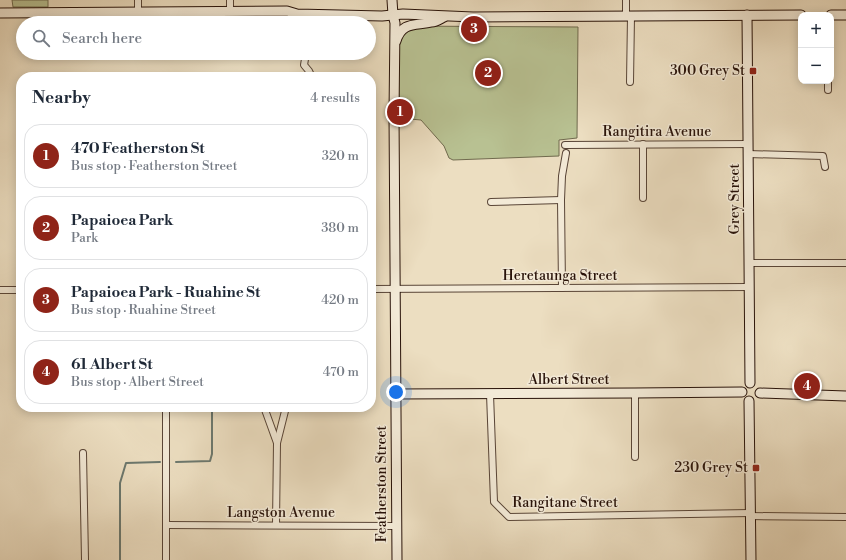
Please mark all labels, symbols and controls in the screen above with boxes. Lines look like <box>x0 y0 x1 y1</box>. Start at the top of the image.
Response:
map controls <box>798 12 834 84</box>
button: + <box>798 12 834 48</box>
pin: 3 <box>461 14 487 44</box>
search box <box>16 16 376 60</box>
icon: search <box>30 27 52 49</box>
text: Search here <box>62 29 142 48</box>
button: − <box>798 48 834 84</box>
pin: 2 <box>475 58 501 88</box>
place label: 300 Grey St <box>670 62 745 80</box>
marker: 300 Grey St <box>748 66 758 76</box>
text: Nearby <box>32 87 91 109</box>
text: 4 results <box>310 90 360 106</box>
pin: 1 <box>387 97 413 127</box>
street label: Rangitira Avenue <box>603 123 711 141</box>
text: 470 Featherston St <box>71 139 205 158</box>
text: 1 <box>43 148 49 164</box>
text: 320 m <box>322 148 359 164</box>
text: Bus stop · Featherston Street <box>71 158 237 174</box>
street label: Grey Street <box>726 163 744 234</box>
text: Papaioea Park <box>71 211 173 230</box>
text: 2 <box>42 220 50 236</box>
text: 380 m <box>321 220 359 236</box>
text: Park <box>71 230 98 246</box>
street label: Heretaunga Street <box>502 267 618 285</box>
text: Papaioea Park - Ruahine St <box>71 283 260 302</box>
text: 3 <box>42 292 50 308</box>
text: 420 m <box>321 292 359 308</box>
text: Bus stop · Ruahine Street <box>71 302 216 318</box>
text: 61 Albert St <box>71 355 152 374</box>
text: 4 <box>42 364 50 380</box>
text: 470 m <box>323 364 359 380</box>
street label: Albert Street <box>527 371 610 389</box>
pin: 4 <box>794 371 820 401</box>
text: Bus stop · Albert Street <box>71 374 204 390</box>
your location <box>386 382 406 402</box>
street label: Featherston Street <box>373 425 391 543</box>
place label: 230 Grey St <box>674 459 748 477</box>
marker: 230 Grey St <box>751 463 761 473</box>
street label: Rangitane Street <box>512 494 618 512</box>
street label: Langston Avenue <box>227 504 335 522</box>

